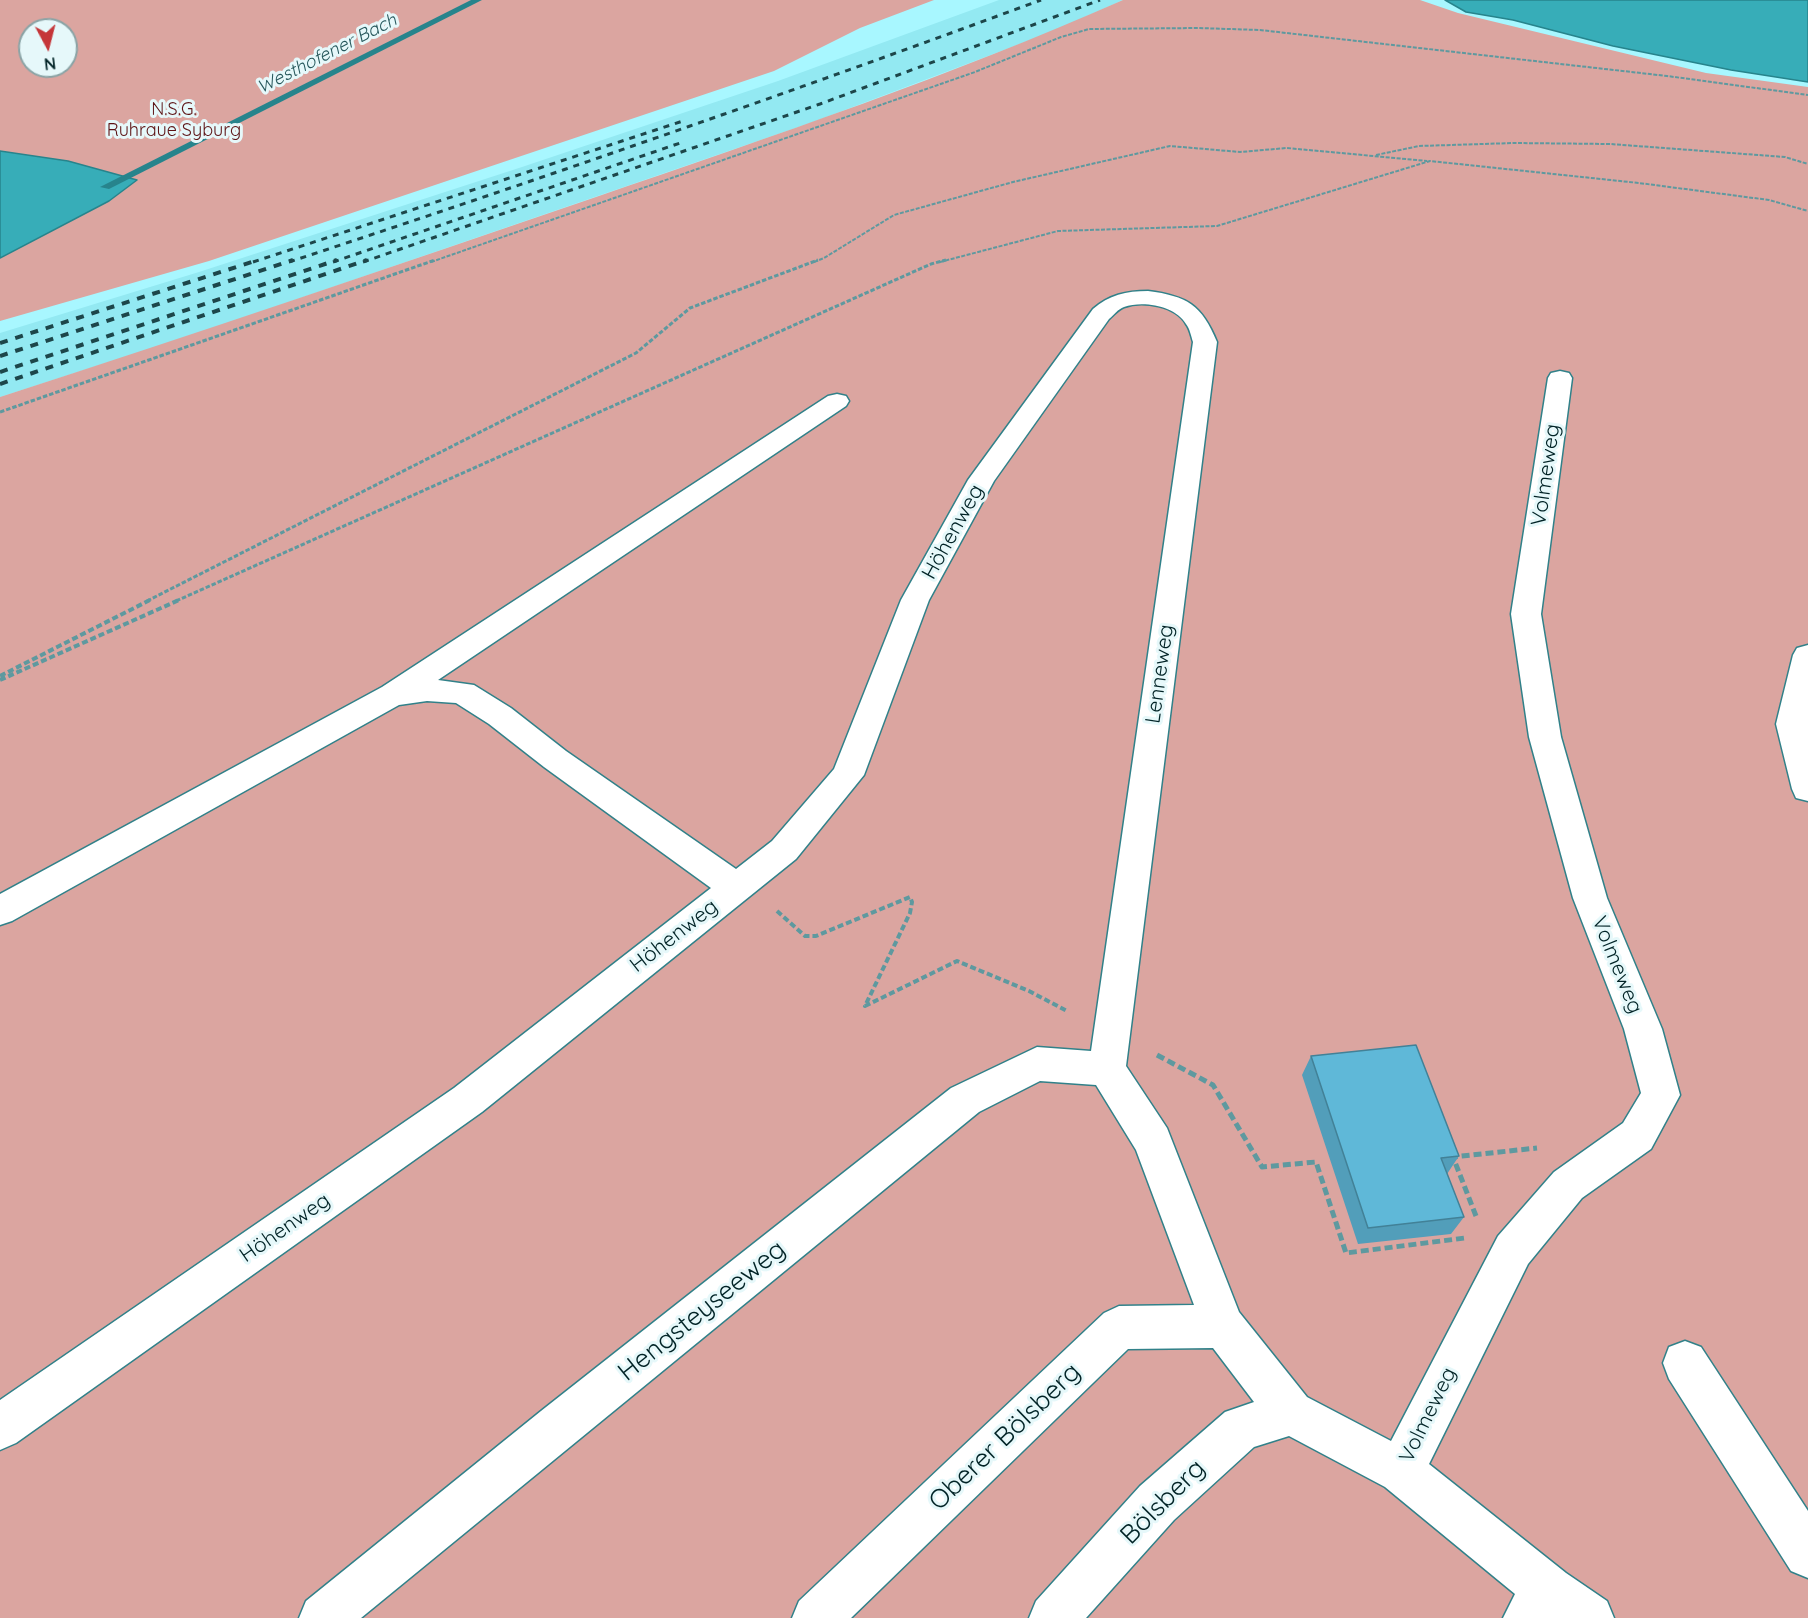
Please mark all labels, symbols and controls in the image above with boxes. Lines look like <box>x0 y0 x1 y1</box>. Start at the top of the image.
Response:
water label: Westhofener Bach <box>254 10 400 98</box>
north arrow <box>18 18 78 78</box>
text: N <box>43 53 57 75</box>
park label: N.S.G. Ruhraue Syburg <box>107 99 241 142</box>
street label: Volmeweg <box>1526 422 1566 528</box>
street label: Höhenweg <box>917 480 989 584</box>
street label: Lenneweg <box>1141 623 1179 725</box>
street label: Höhenweg <box>625 894 723 978</box>
street label: Volmeweg <box>1586 913 1648 1017</box>
street label: Höhenweg <box>235 1188 335 1268</box>
street label: Hengsteyseeweg <box>612 1234 792 1388</box>
street label: Oberer Bölsberg <box>923 1357 1087 1517</box>
street label: Volmeweg <box>1394 1363 1462 1467</box>
street label: Bölsberg <box>1114 1453 1212 1551</box>

